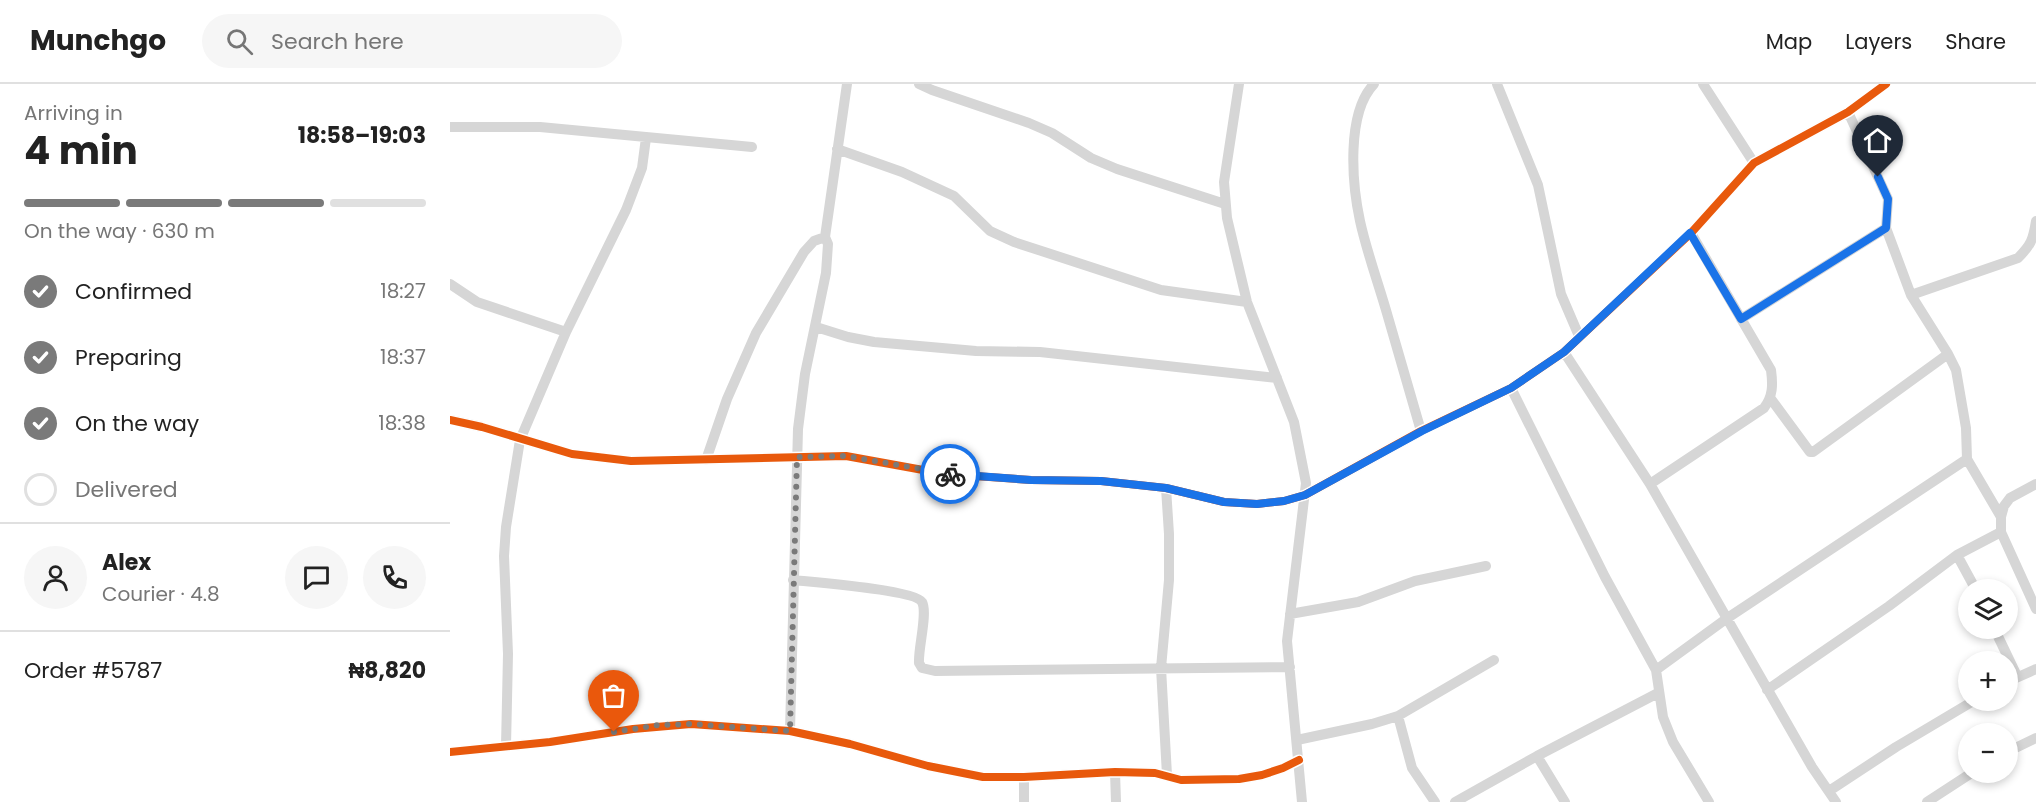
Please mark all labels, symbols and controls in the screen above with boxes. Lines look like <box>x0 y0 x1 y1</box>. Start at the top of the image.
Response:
search box <box>202 14 622 68</box>
text: Munchgo <box>30 21 166 60</box>
icon: search <box>223 25 256 58</box>
text: Search here <box>271 26 404 57</box>
text: Map <box>1766 27 1812 56</box>
text: Layers <box>1845 27 1912 56</box>
text: Share <box>1945 27 2006 56</box>
text: Arriving in <box>24 99 123 127</box>
pin <box>1852 115 1903 177</box>
text: 18:58–19:03 <box>298 120 426 151</box>
text: 4 min <box>24 123 138 178</box>
icon: home <box>1861 124 1894 157</box>
text: On the way · 630 m <box>24 217 215 245</box>
icon: check <box>24 275 57 308</box>
text: Confirmed <box>75 276 192 307</box>
text: 18:27 <box>380 277 426 305</box>
icon: check <box>24 341 57 374</box>
text: Preparing <box>75 342 182 373</box>
text: 18:37 <box>380 343 426 371</box>
icon: check <box>24 407 57 440</box>
text: On the way <box>75 408 199 439</box>
text: 18:38 <box>378 409 426 437</box>
courier <box>920 444 980 504</box>
icon: bike <box>934 458 967 491</box>
text: Delivered <box>75 474 178 505</box>
button: person <box>24 546 87 609</box>
button: chat <box>285 546 348 609</box>
button: phone <box>363 546 426 609</box>
text: Alex <box>102 547 151 578</box>
map controls <box>1958 579 2018 783</box>
button: layers <box>1958 579 2018 639</box>
text: Courier · 4.8 <box>102 580 220 608</box>
button: + <box>1958 651 2018 711</box>
text: Order #5787 <box>24 655 162 686</box>
text: ₦8,820 <box>348 655 426 686</box>
pin <box>588 670 639 732</box>
icon: bag <box>597 679 630 712</box>
button: − <box>1958 723 2018 783</box>

